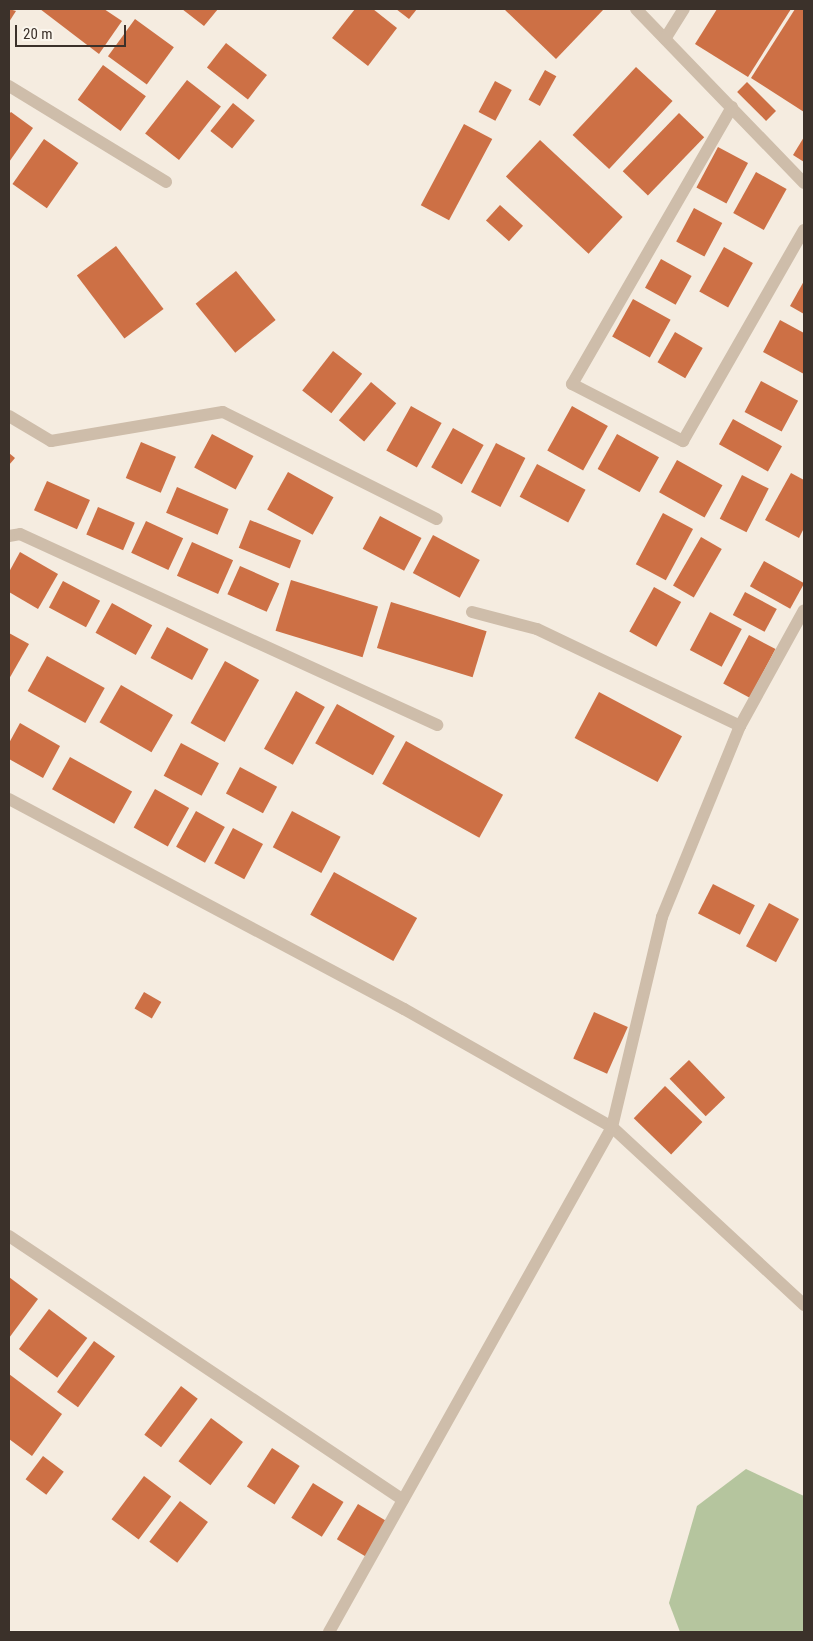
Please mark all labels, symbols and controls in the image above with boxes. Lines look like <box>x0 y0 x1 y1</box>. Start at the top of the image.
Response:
scale bar <box>18 15 129 47</box>
text: 20 m <box>23 25 53 43</box>

